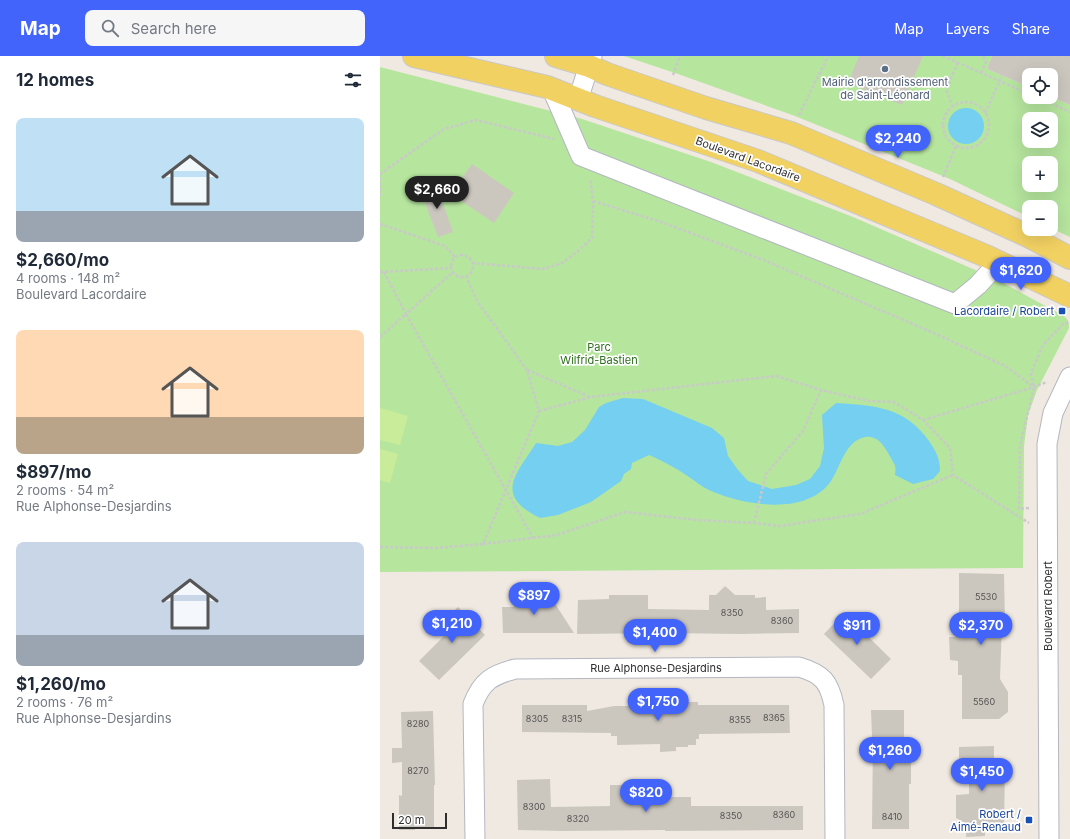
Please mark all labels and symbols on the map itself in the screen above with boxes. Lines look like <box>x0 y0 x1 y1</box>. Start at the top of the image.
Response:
marker: Mairie d'arrondissement de Saint-Léonard <box>880 64 890 74</box>
place label: Mairie d'arrondissement de Saint-Léonard <box>822 75 949 102</box>
pin: $2,240 <box>865 125 931 159</box>
street label: Boulevard Lacordaire <box>694 134 802 184</box>
pin: $2,660 <box>404 176 470 210</box>
pin: $1,620 <box>988 257 1054 291</box>
place label: Lacordaire / Robert <box>954 304 1054 318</box>
marker: Lacordaire / Robert <box>1057 306 1067 316</box>
park label: Parc Wilfrid-Bastien <box>560 340 638 367</box>
street label: Boulevard Robert <box>1041 561 1055 651</box>
pin: $897 <box>510 582 558 616</box>
house number: 5530 <box>975 591 997 602</box>
house number: 8350 <box>721 607 743 618</box>
pin: $1,210 <box>419 610 485 644</box>
pin: $911 <box>833 612 881 646</box>
pin: $2,370 <box>948 612 1014 646</box>
house number: 8360 <box>771 615 794 626</box>
pin: $1,400 <box>622 619 688 653</box>
street label: Rue Alphonse-Desjardins <box>590 661 722 675</box>
pin: $1,750 <box>625 688 691 722</box>
house number: 5560 <box>973 696 995 707</box>
house number: 8365 <box>763 712 785 723</box>
house number: 8305 <box>526 713 548 724</box>
house number: 8315 <box>562 713 582 724</box>
house number: 8355 <box>729 714 751 725</box>
house number: 8280 <box>407 718 429 729</box>
pin: $1,260 <box>857 737 923 771</box>
pin: $1,450 <box>949 758 1015 792</box>
house number: 8270 <box>407 765 429 776</box>
pin: $820 <box>622 779 670 813</box>
house number: 8300 <box>523 801 546 812</box>
place label: Robert / Aimé-Renaud <box>950 807 1021 834</box>
house number: 8360 <box>773 809 796 820</box>
house number: 8350 <box>720 810 742 821</box>
scale bar <box>392 811 447 830</box>
house number: 8410 <box>882 811 903 822</box>
house number: 8320 <box>567 813 589 824</box>
marker: Robert / Aimé-Renaud <box>1024 815 1034 825</box>

